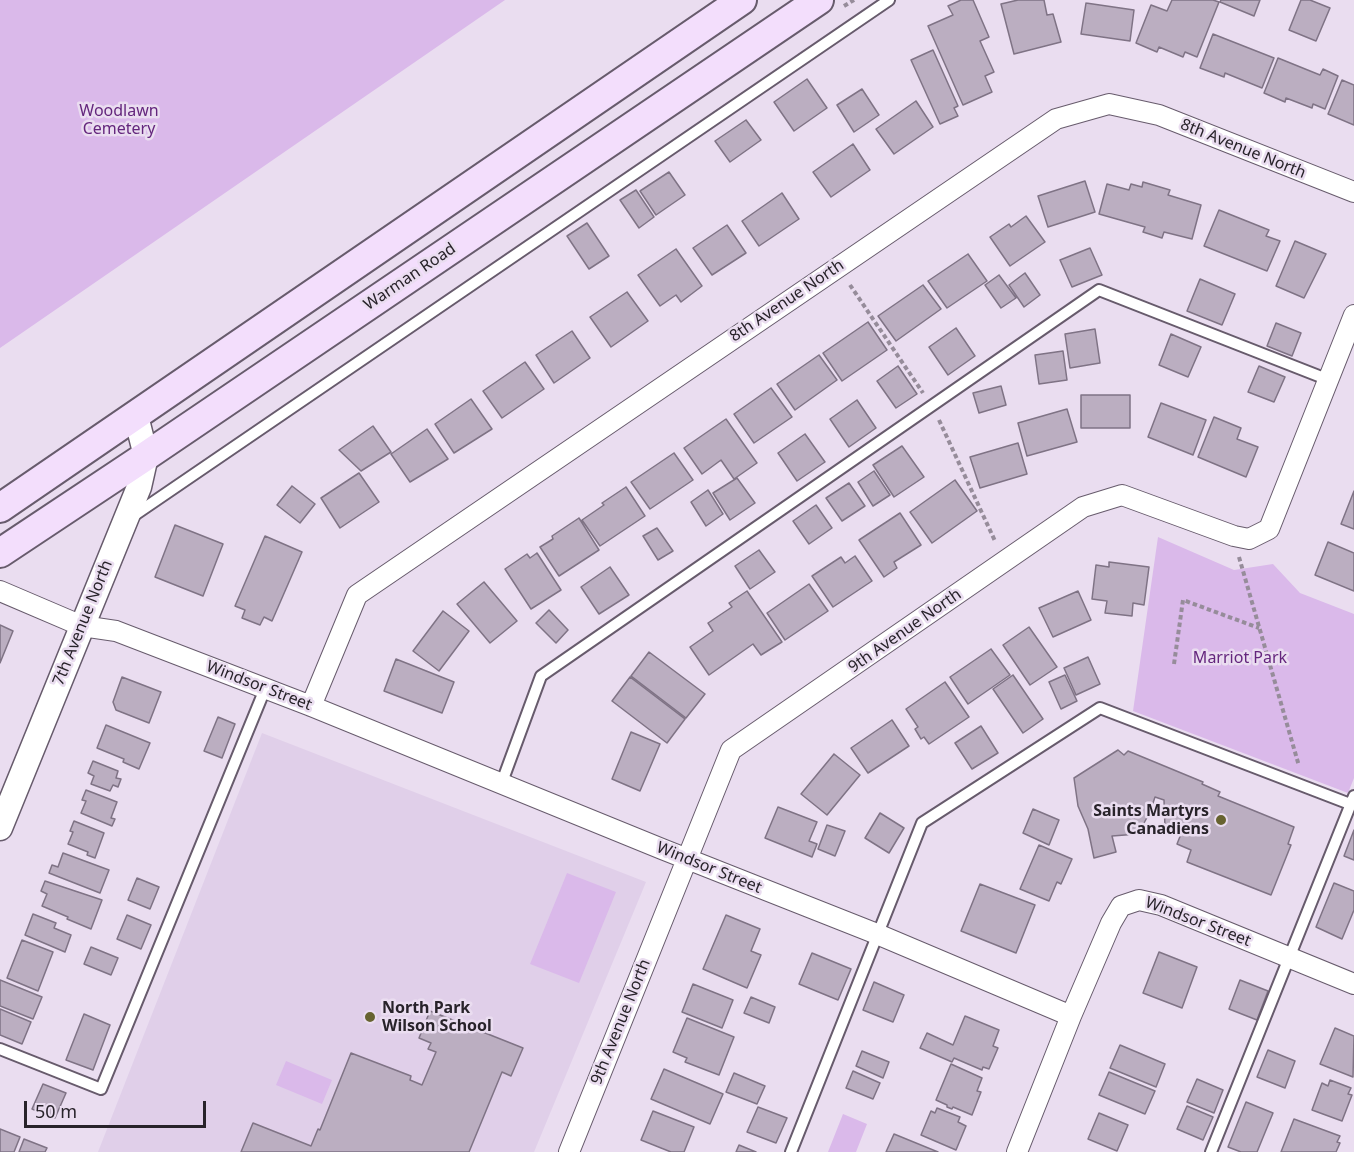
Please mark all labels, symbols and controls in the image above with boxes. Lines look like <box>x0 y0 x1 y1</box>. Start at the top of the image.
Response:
park label: Woodlawn Cemetery <box>79 101 159 139</box>
street label: 8th Avenue North <box>1178 115 1308 183</box>
street label: Warman Road <box>360 239 460 315</box>
street label: 8th Avenue North <box>726 256 848 346</box>
street label: 7th Avenue North <box>49 558 117 688</box>
street label: 9th Avenue North <box>845 585 965 677</box>
park label: Marriot Park <box>1193 648 1287 668</box>
street label: Windsor Street <box>204 657 314 715</box>
place label: Saints Martyrs Canadiens <box>1093 801 1209 839</box>
marker: Saints Martyrs Canadiens <box>1214 813 1228 827</box>
street label: Windsor Street <box>654 838 764 898</box>
street label: Windsor Street <box>1143 893 1253 951</box>
street label: 9th Avenue North <box>587 957 655 1087</box>
place label: North Park Wilson School <box>382 998 492 1036</box>
marker: North Park Wilson School <box>363 1010 377 1024</box>
scale bar <box>27 1089 208 1127</box>
text: 50 m <box>35 1099 77 1123</box>

